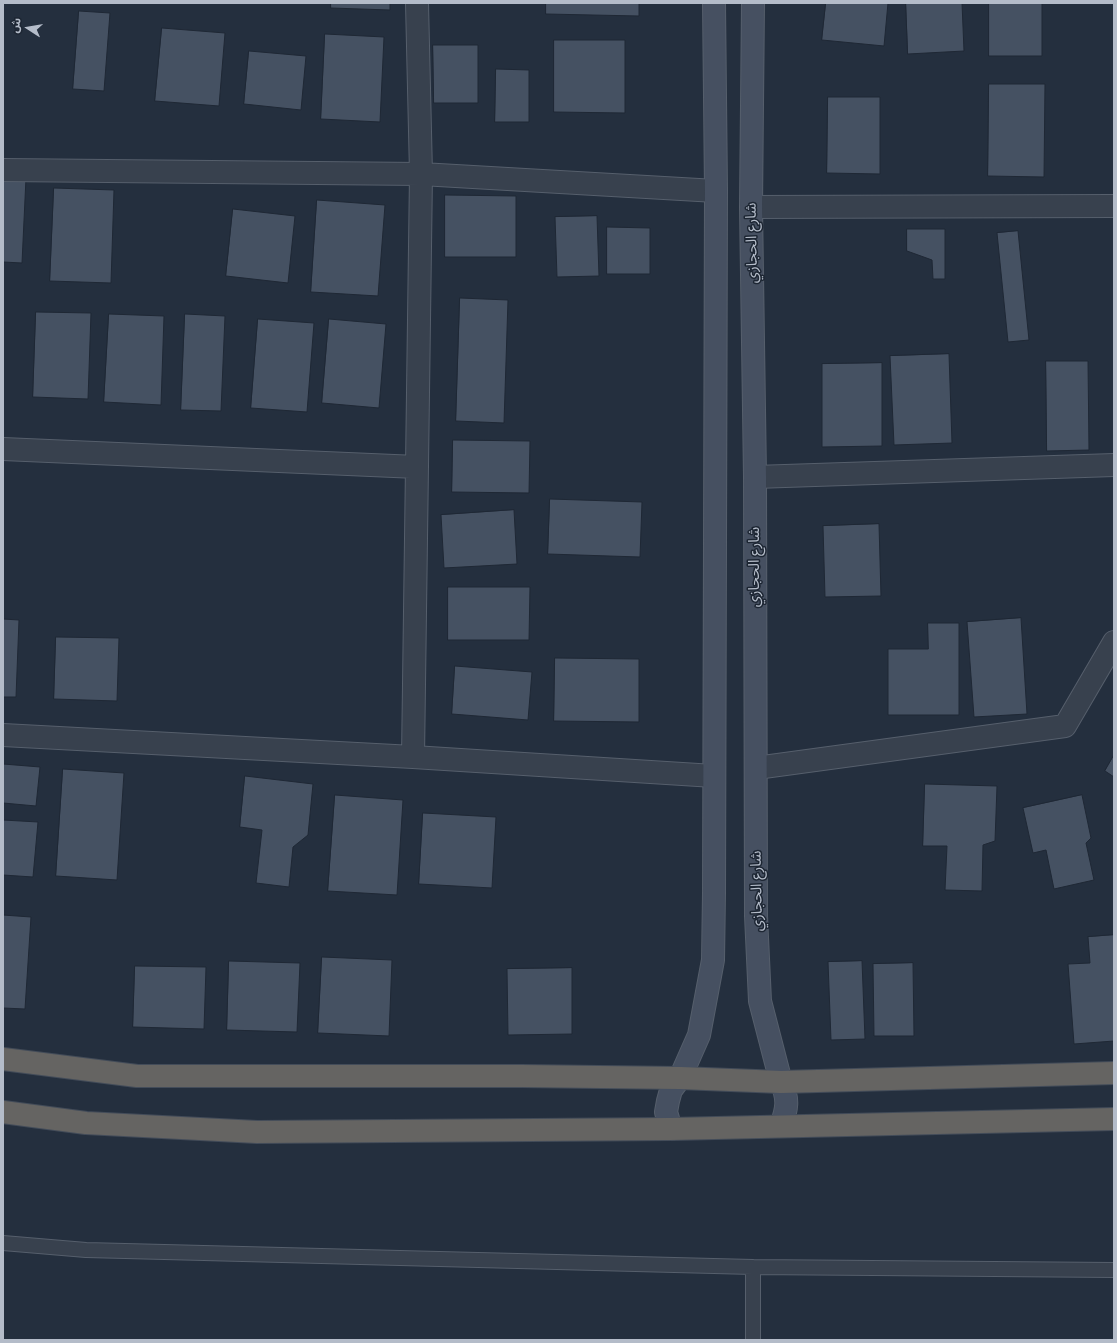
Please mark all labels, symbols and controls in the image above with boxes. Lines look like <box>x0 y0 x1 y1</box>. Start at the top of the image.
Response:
north arrow <box>8 8 48 48</box>
text: ش <box>8 17 24 34</box>
street label: شارع الحجازي <box>742 203 762 283</box>
street label: شارع الحجازي <box>746 527 764 607</box>
street label: شارع الحجازي <box>747 851 767 931</box>

